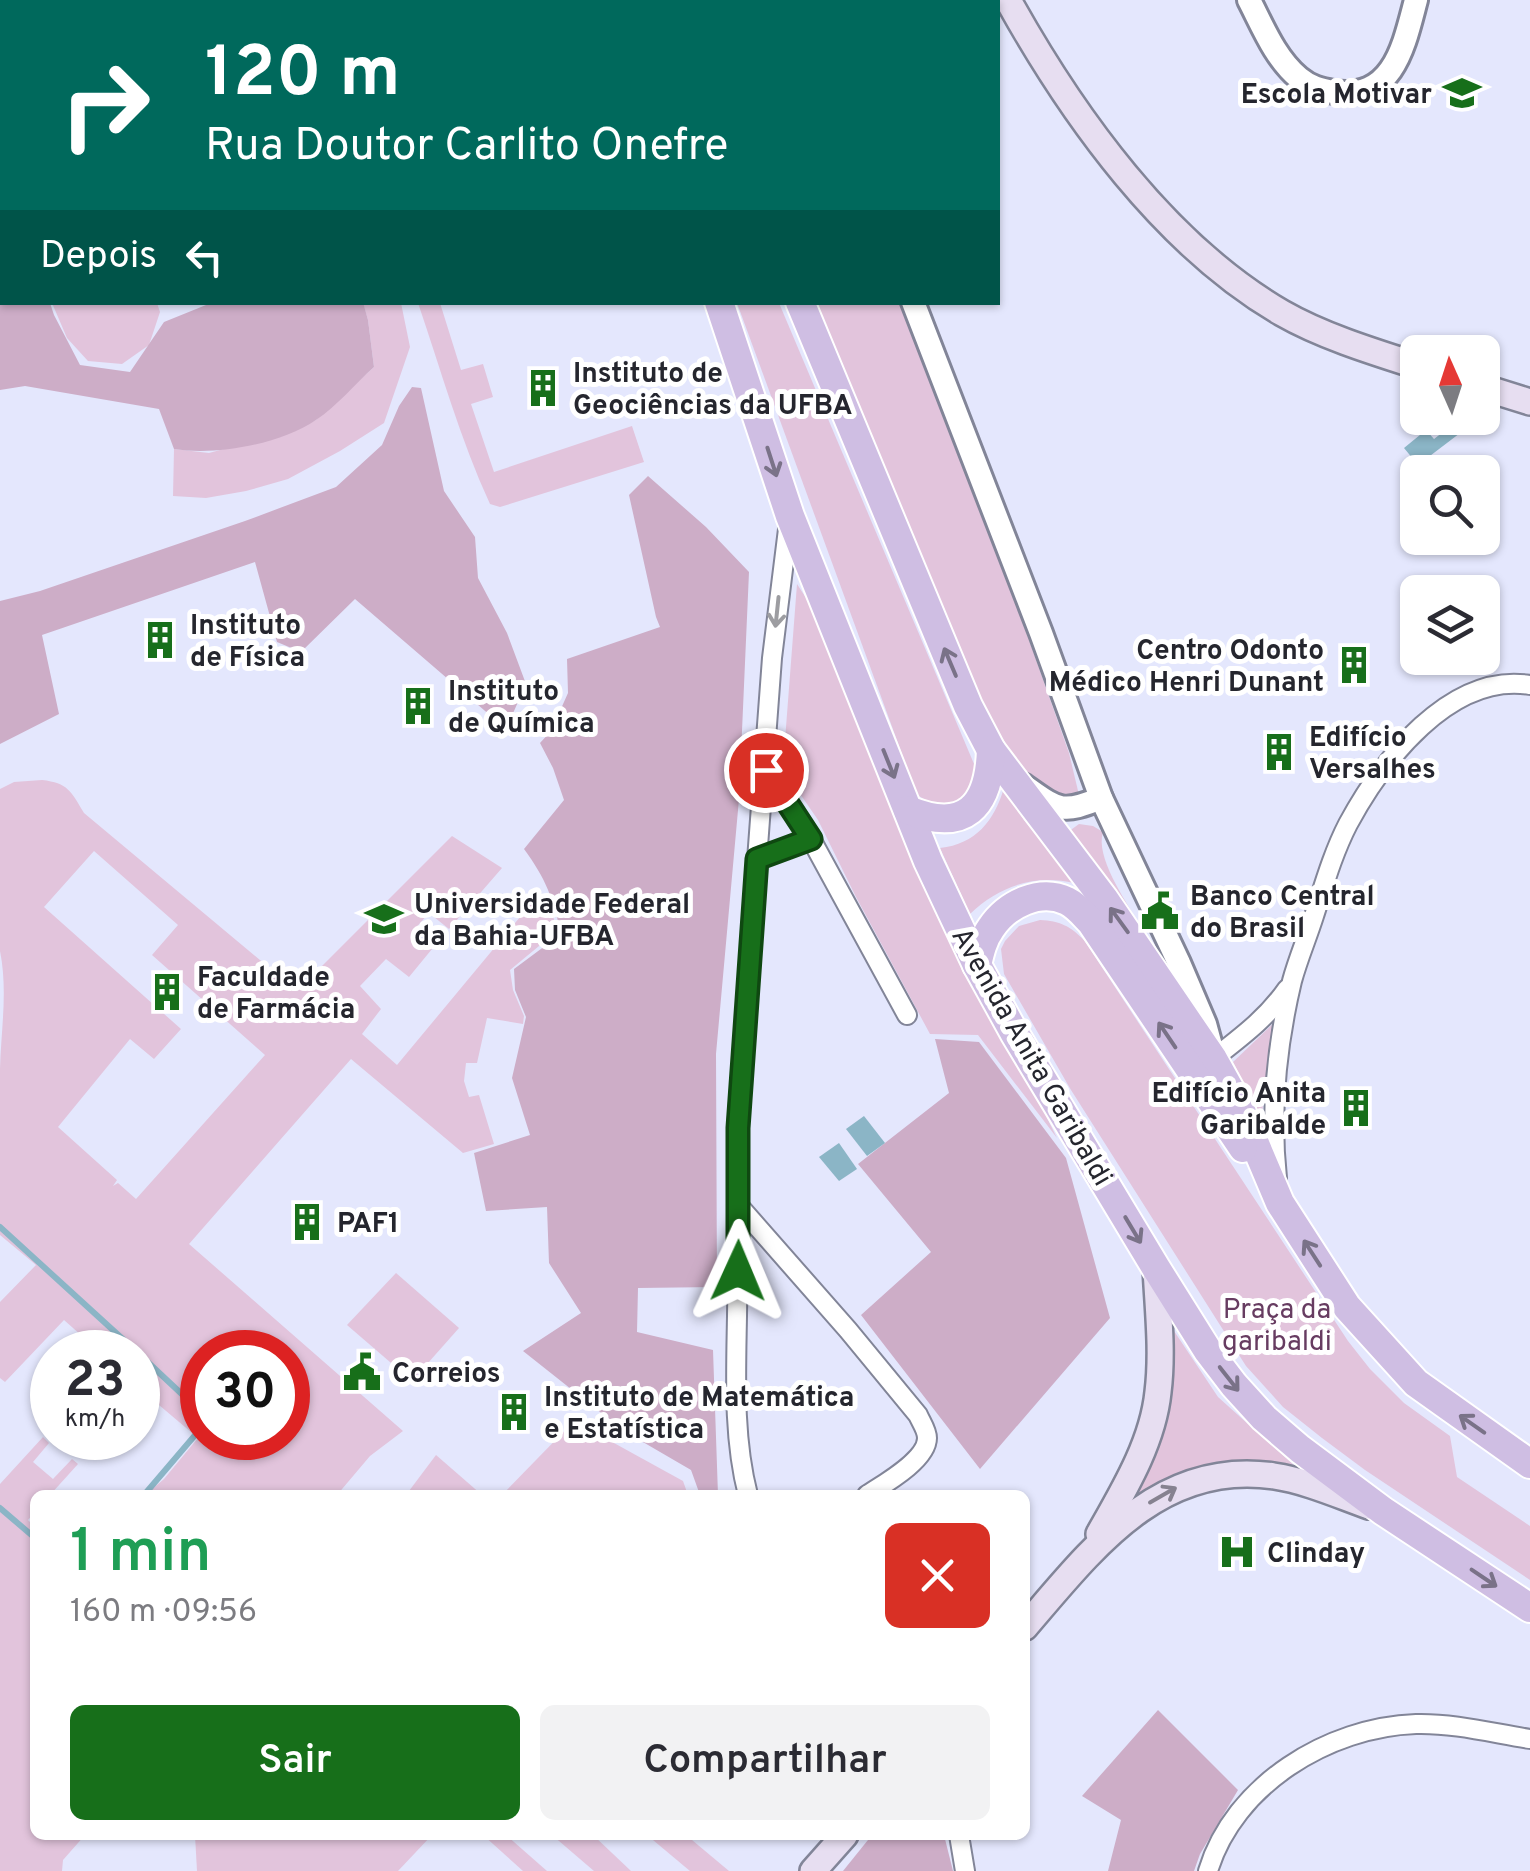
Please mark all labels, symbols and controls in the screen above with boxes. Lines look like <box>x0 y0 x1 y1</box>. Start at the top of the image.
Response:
text: 120 m <box>205 32 401 121</box>
icon: right <box>40 40 170 170</box>
school or university icon: Escola Motivar <box>1441 72 1483 114</box>
place label: Escola Motivar <box>1241 78 1432 114</box>
text: Rua Doutor Carlito Onefre <box>205 119 728 176</box>
icon: left <box>177 230 232 285</box>
text: Depois <box>40 233 157 282</box>
north arrow <box>1400 335 1500 435</box>
map controls <box>1400 335 1500 675</box>
place label: Instituto de Geociências da UFBA <box>573 357 853 425</box>
building icon: Instituto de Geociências da UFBA <box>522 367 564 409</box>
one-way arrow <box>764 445 782 477</box>
button: search <box>1400 455 1500 555</box>
button: layers <box>1400 575 1500 675</box>
one-way arrow <box>767 596 786 628</box>
place label: Instituto de Física <box>190 609 305 677</box>
building icon: Instituto de Física <box>139 619 181 661</box>
place label: Centro Odonto Médico Henri Dunant <box>1049 634 1324 702</box>
building icon: Centro Odonto Médico Henri Dunant <box>1333 644 1375 686</box>
one-way arrow <box>940 647 958 678</box>
place label: Instituto de Química <box>448 675 595 743</box>
building icon: Instituto de Química <box>397 685 439 727</box>
place label: Edifício Versalhes <box>1309 721 1436 789</box>
pin <box>724 728 809 813</box>
building icon: Edifício Versalhes <box>1258 731 1300 773</box>
icon: arrive <box>739 743 794 798</box>
one-way arrow <box>882 749 900 779</box>
place label: Banco Central do Brasil <box>1190 880 1375 948</box>
place label: Universidade Federal da Bahia-UFBA <box>414 888 690 956</box>
public building icon: Banco Central do Brasil <box>1139 890 1181 932</box>
school or university icon: Universidade Federal da Bahia-UFBA <box>363 898 405 940</box>
one-way arrow <box>1109 907 1130 935</box>
street label: Avenida Anita Garibaldi <box>942 922 1119 1193</box>
place label: Faculdade de Farmácia <box>197 961 355 1029</box>
building icon: Faculdade de Farmácia <box>146 971 188 1013</box>
one-way arrow <box>1157 1021 1178 1049</box>
place label: Edifício Anita Garibalde <box>1152 1077 1326 1145</box>
building icon: Edifício Anita Garibalde <box>1335 1087 1377 1129</box>
building icon: PAF1 <box>286 1201 328 1243</box>
place label: PAF1 <box>337 1207 399 1243</box>
one-way arrow <box>1123 1215 1143 1243</box>
position arrow <box>686 1219 790 1323</box>
one-way arrow <box>1301 1239 1322 1267</box>
park label: Praça da garibaldi <box>1222 1293 1332 1361</box>
speed limit sign: 30 <box>180 1330 310 1460</box>
text: 23 <box>65 1351 125 1414</box>
public building icon: Correios <box>341 1351 383 1393</box>
place label: Correios <box>392 1357 501 1393</box>
one-way arrow <box>1218 1365 1240 1391</box>
place label: Instituto de Matemática e Estatística <box>544 1381 854 1449</box>
building icon: Instituto de Matemática e Estatística <box>493 1391 535 1433</box>
text: km/h <box>65 1404 125 1436</box>
one-way arrow <box>1459 1414 1487 1435</box>
one-way arrow <box>1148 1485 1177 1505</box>
text: 1 min <box>70 1517 211 1593</box>
button: close <box>885 1523 990 1628</box>
hospital icon: Clinday <box>1216 1531 1258 1573</box>
place label: Clinday <box>1267 1537 1365 1573</box>
one-way arrow <box>1470 1567 1498 1588</box>
text: 160 m · 09:56 <box>70 1593 257 1633</box>
button: Sair <box>70 1705 520 1820</box>
button: Compartilhar <box>540 1705 990 1820</box>

